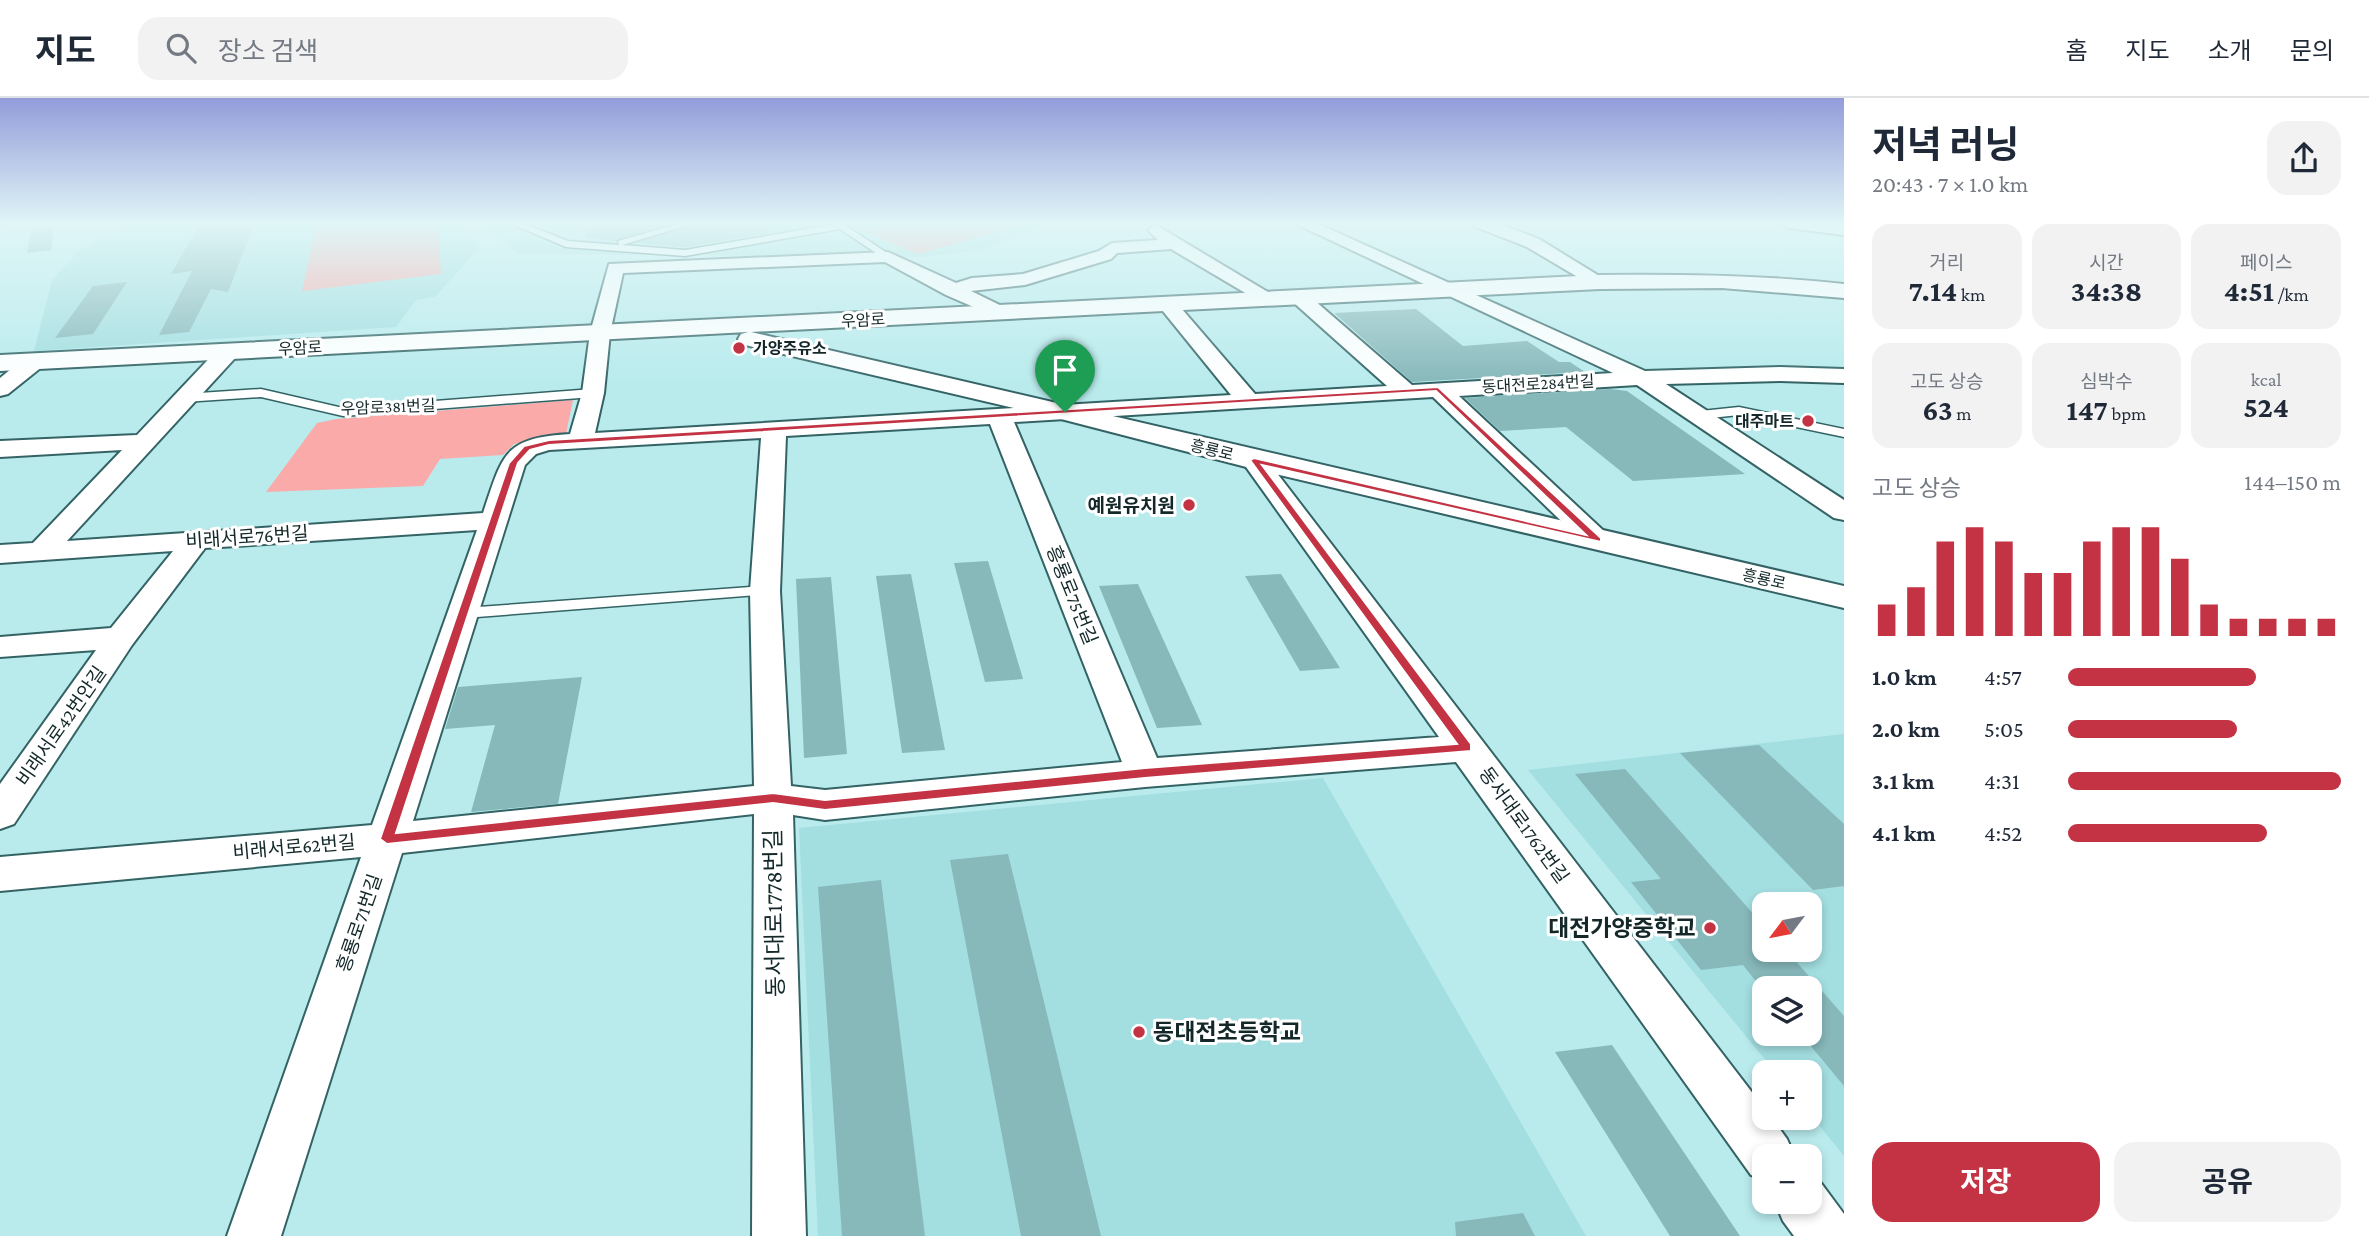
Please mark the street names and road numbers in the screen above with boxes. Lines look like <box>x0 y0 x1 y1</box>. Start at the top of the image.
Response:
street label: 우암로 <box>840 310 886 330</box>
street label: 우암로 <box>277 338 323 358</box>
street label: 동대전로284번길 <box>1481 373 1595 395</box>
street label: 우암로381번길 <box>340 397 436 417</box>
street label: 흥룡로 <box>1189 436 1236 464</box>
street label: 비래서로76번길 <box>185 522 309 552</box>
street label: 흥룡로75번길 <box>1043 542 1101 648</box>
street label: 흥룡로 <box>1741 566 1788 592</box>
street label: 비래서로42번안길 <box>12 662 110 790</box>
street label: 동서대로1762번길 <box>1475 763 1573 887</box>
street label: 동서대로1778번길 <box>760 829 788 997</box>
street label: 비래서로62번길 <box>232 831 356 863</box>
street label: 흥룡로71번길 <box>332 871 386 975</box>

